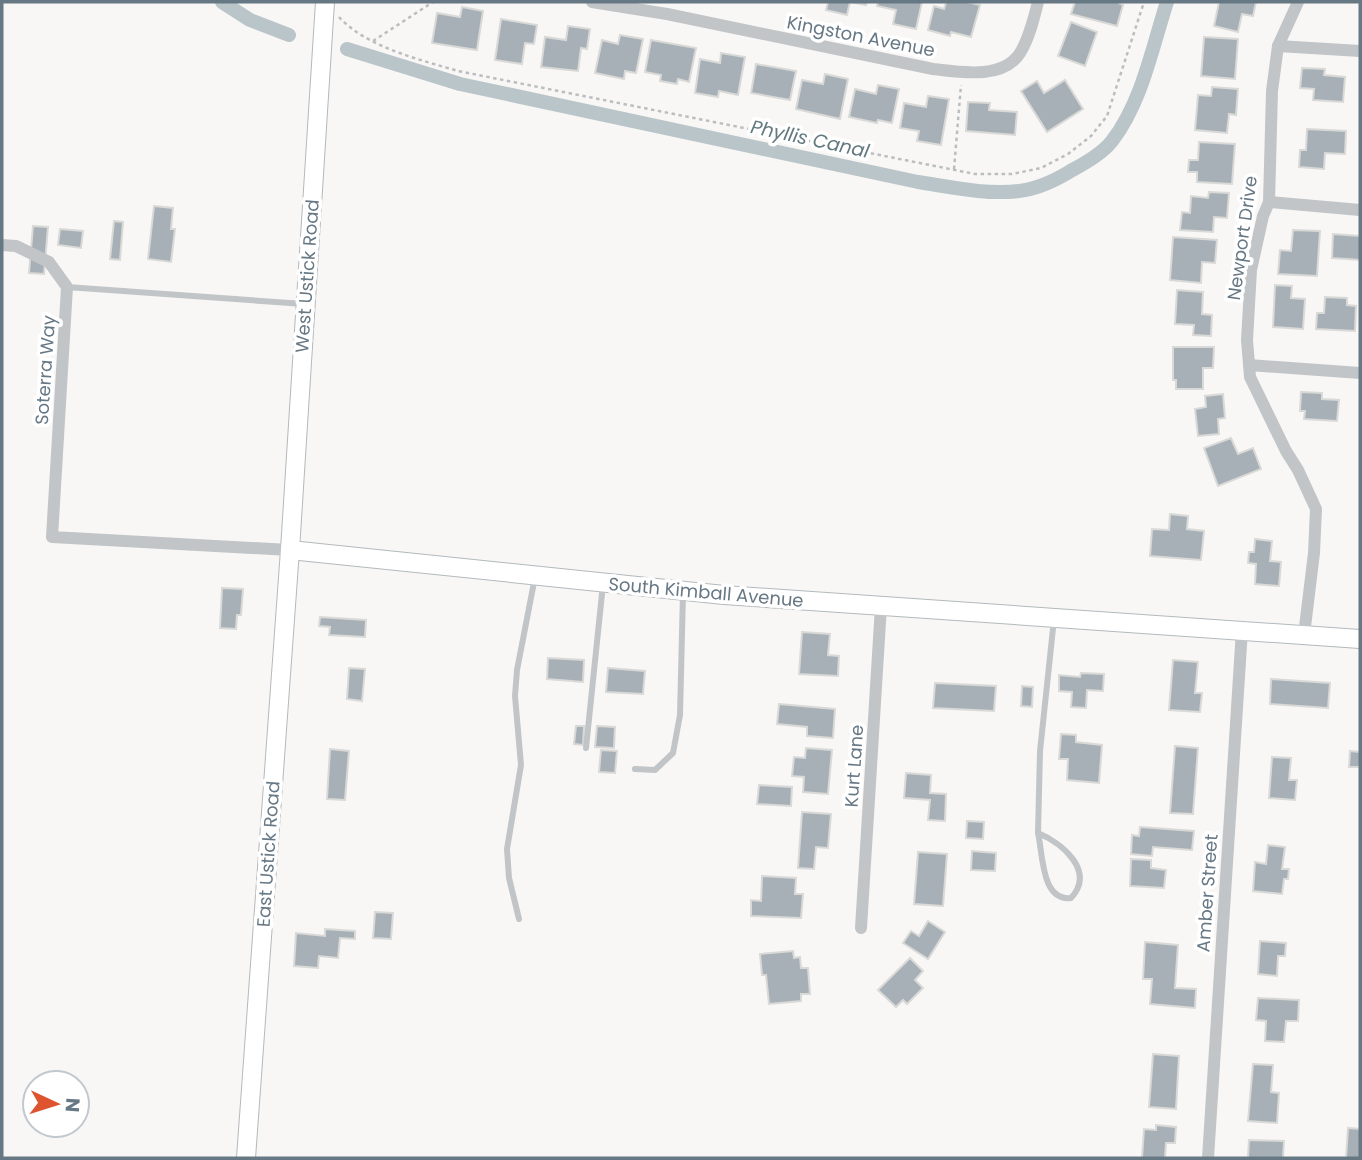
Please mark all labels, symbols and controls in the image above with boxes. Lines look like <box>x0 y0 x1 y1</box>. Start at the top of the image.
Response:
street label: Kingston Avenue <box>785 9 937 63</box>
water label: Phyllis Canal <box>748 113 872 165</box>
street label: Newport Drive <box>1221 174 1263 302</box>
street label: West Ustick Road <box>289 198 325 354</box>
street label: Soterra Way <box>29 314 61 426</box>
street label: South Kimball Avenue <box>607 571 805 613</box>
street label: Kurt Lane <box>839 724 869 808</box>
street label: East Ustick Road <box>250 780 286 928</box>
street label: Amber Street <box>1190 833 1224 953</box>
north arrow <box>21 1069 91 1139</box>
text: N <box>58 1097 86 1113</box>

